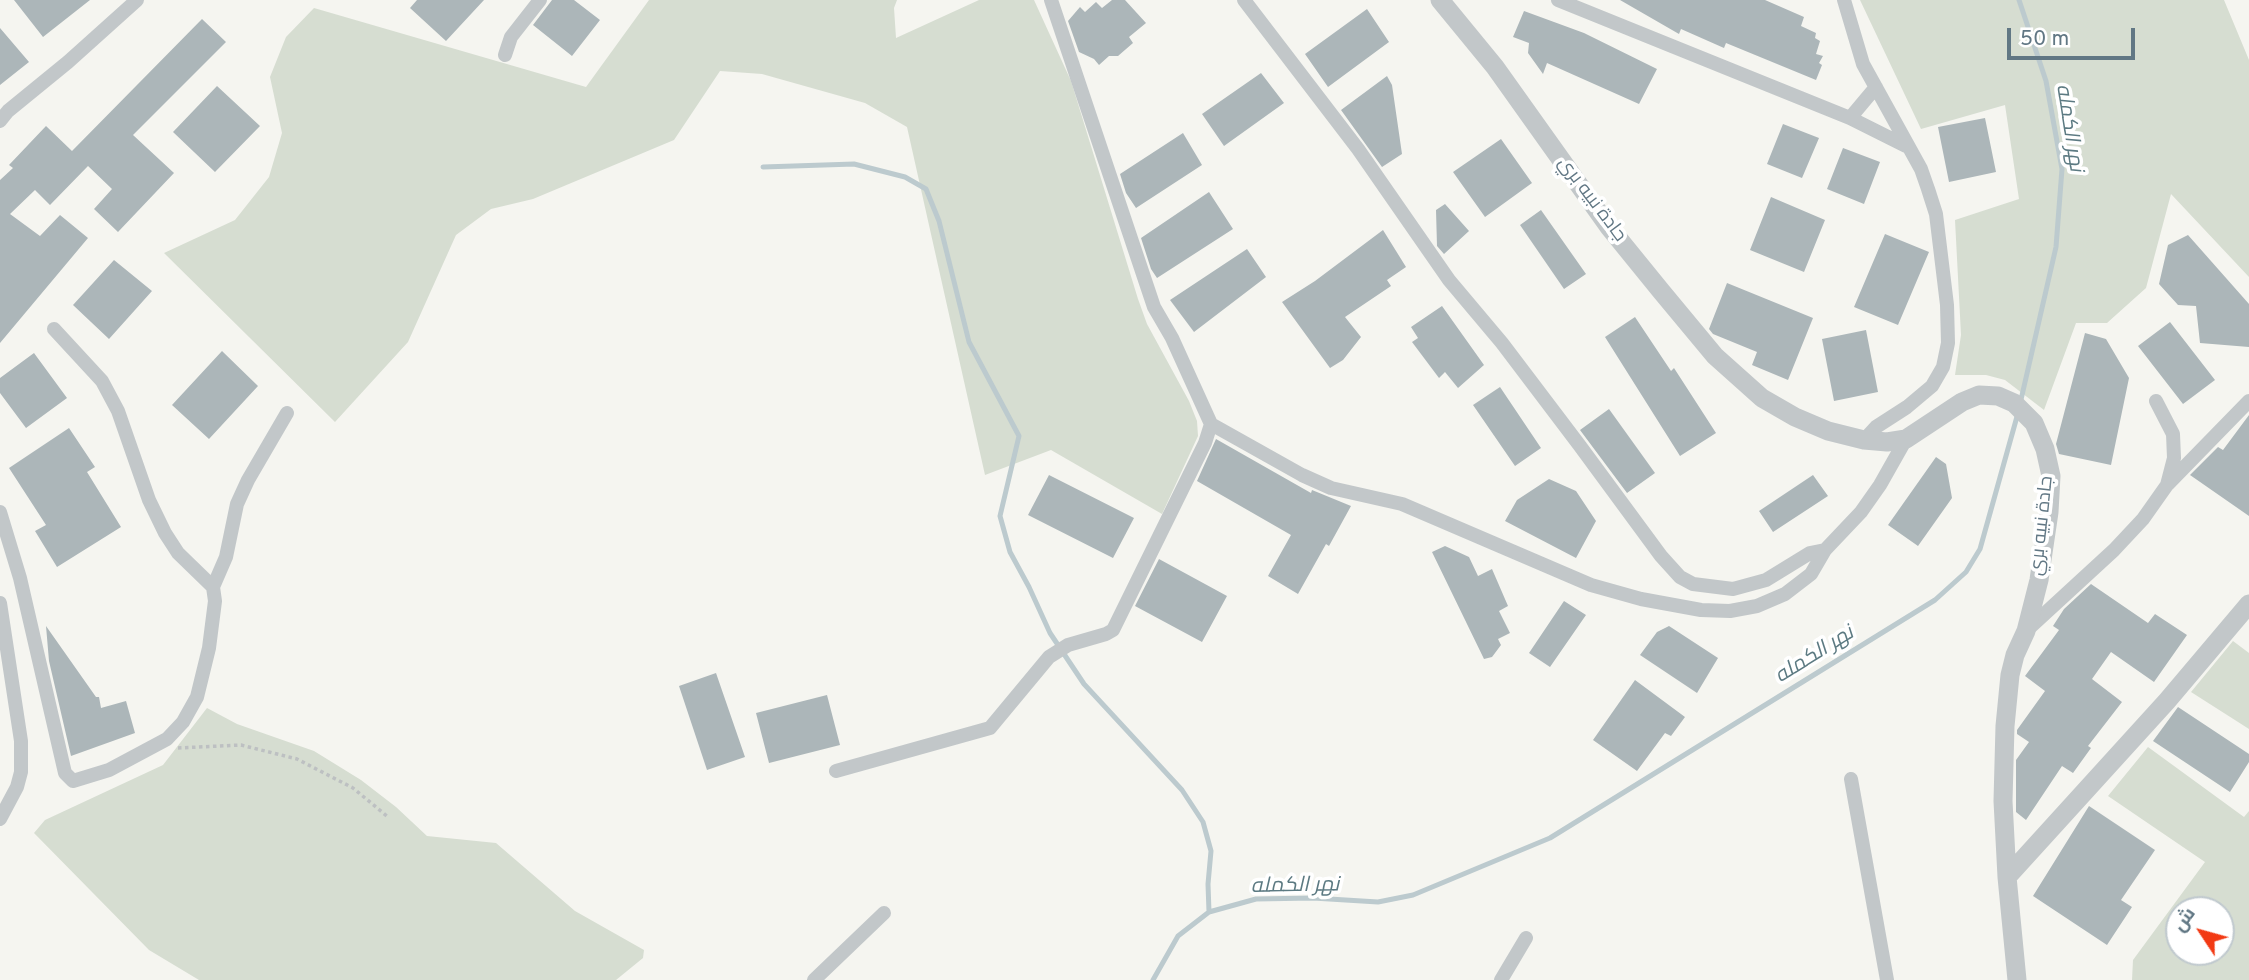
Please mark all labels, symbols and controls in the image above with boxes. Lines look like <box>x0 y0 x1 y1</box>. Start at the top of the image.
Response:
scale bar <box>2011 14 2139 58</box>
text: 50 m <box>2020 26 2069 53</box>
water label: نهر الكمله <box>2049 82 2087 174</box>
street label: جادة نبيه بري <box>1552 153 1630 247</box>
street label: جادة نبيه بري <box>2026 475 2060 577</box>
water label: نهر الكمله <box>1771 622 1859 690</box>
water label: نهر الكمله <box>1251 874 1339 900</box>
north arrow <box>2165 896 2235 966</box>
text: ش <box>2168 903 2202 937</box>

